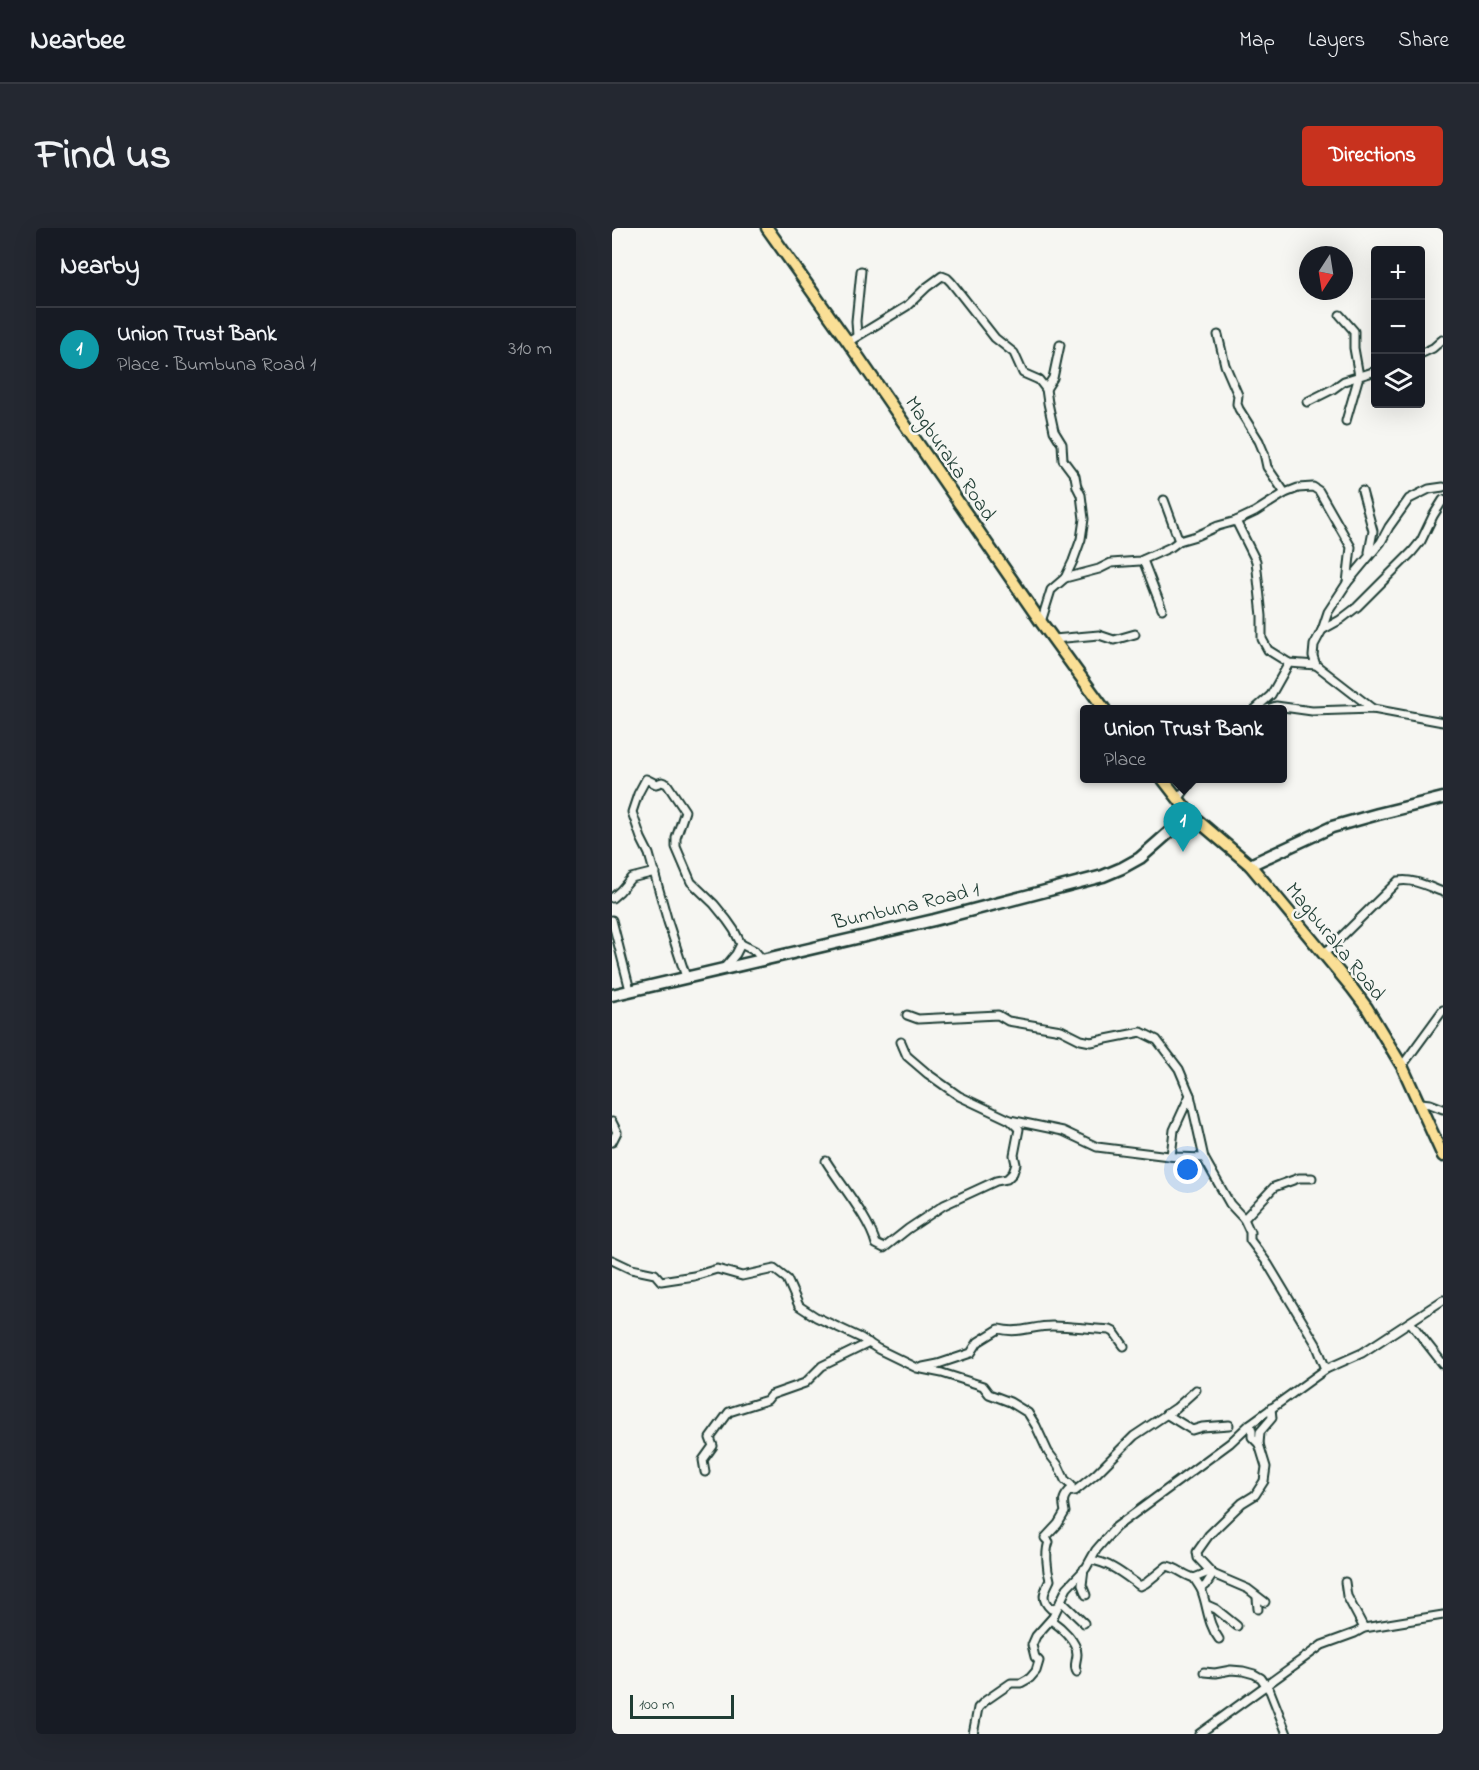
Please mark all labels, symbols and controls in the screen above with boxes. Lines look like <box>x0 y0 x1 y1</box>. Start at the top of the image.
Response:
text: Nearbee <box>30 21 125 62</box>
text: Map <box>1239 26 1275 56</box>
text: Layers <box>1308 26 1365 56</box>
text: Share <box>1398 26 1449 56</box>
text: Find us <box>36 126 171 187</box>
button: Directions <box>1302 126 1443 186</box>
north arrow <box>1299 246 1353 300</box>
map controls <box>1371 246 1425 408</box>
button: + <box>1371 246 1425 300</box>
text: Nearby <box>60 248 139 286</box>
button: − <box>1371 300 1425 354</box>
text: Union Trust Bank <box>117 319 277 351</box>
text: 1 <box>76 335 83 364</box>
text: 310 m <box>508 335 552 364</box>
text: Place · Bumbuna Road 1 <box>117 351 316 380</box>
button: layers <box>1371 354 1425 408</box>
street label: Magburaka Road <box>895 391 1002 529</box>
popup <box>1080 705 1287 783</box>
text: Union Trust Bank <box>1104 714 1263 746</box>
text: Place <box>1104 746 1146 775</box>
pin: 1 <box>1164 802 1202 852</box>
street label: Bumbuna Road 1 <box>829 875 983 939</box>
street label: Magburaka Road <box>1276 876 1392 1009</box>
your location <box>1173 1155 1202 1184</box>
scale bar <box>630 1692 734 1720</box>
text: 100 m <box>639 1693 674 1717</box>

